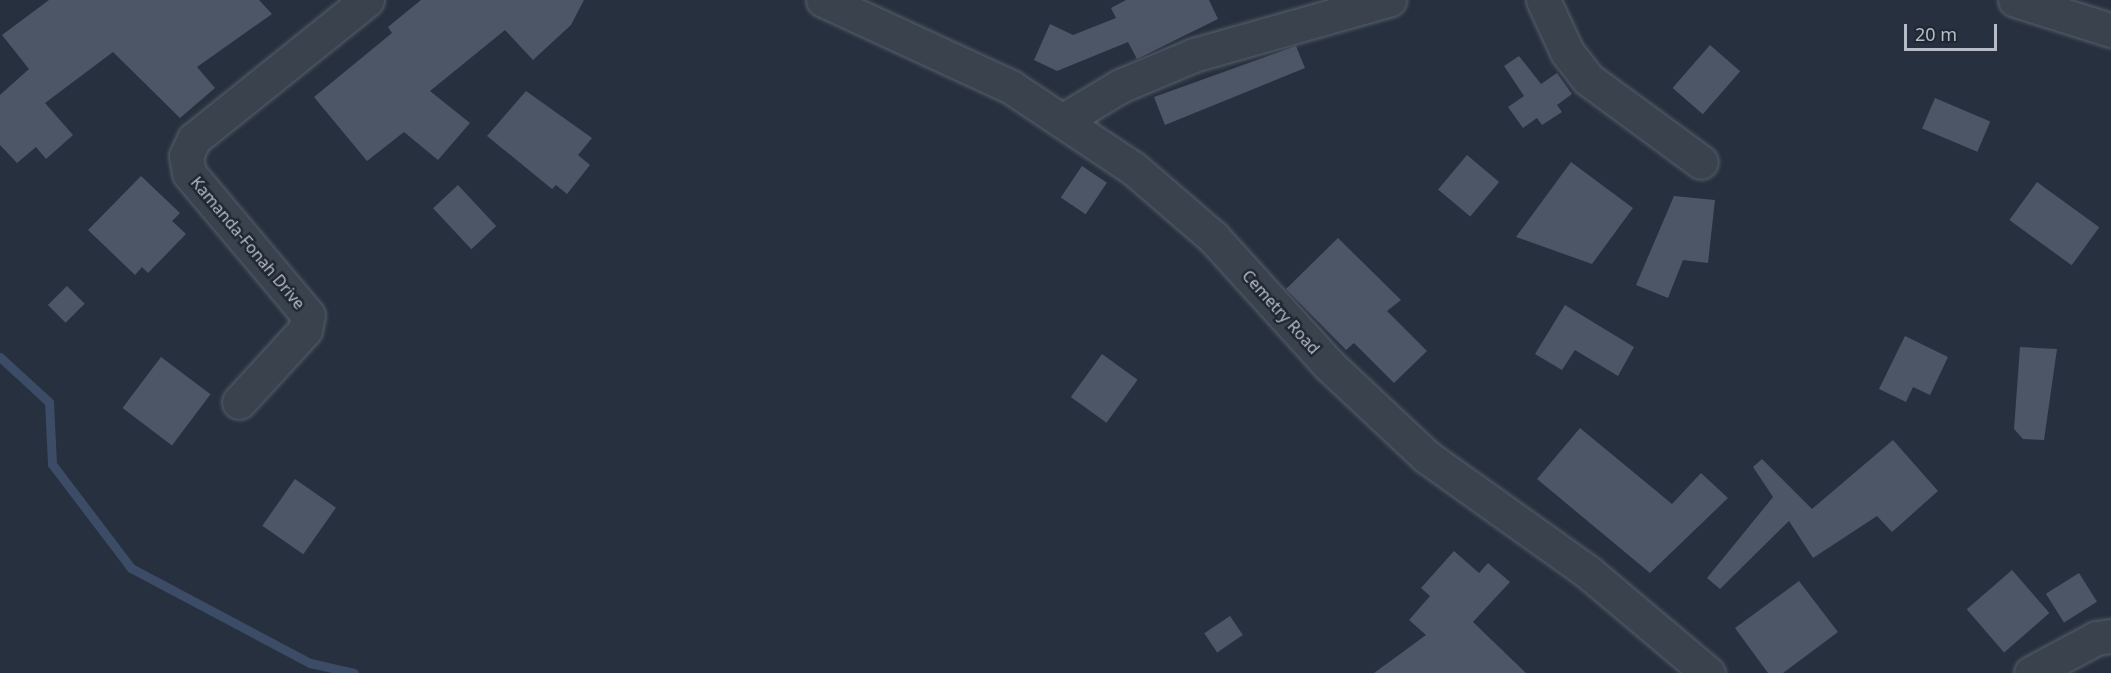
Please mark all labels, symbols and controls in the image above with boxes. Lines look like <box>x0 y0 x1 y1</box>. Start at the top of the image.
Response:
scale bar <box>1907 12 2000 50</box>
text: 20 m <box>1915 22 1957 46</box>
street label: Kamanda-Fonah Drive <box>187 173 309 313</box>
street label: Cemetry Road <box>1238 266 1324 358</box>

